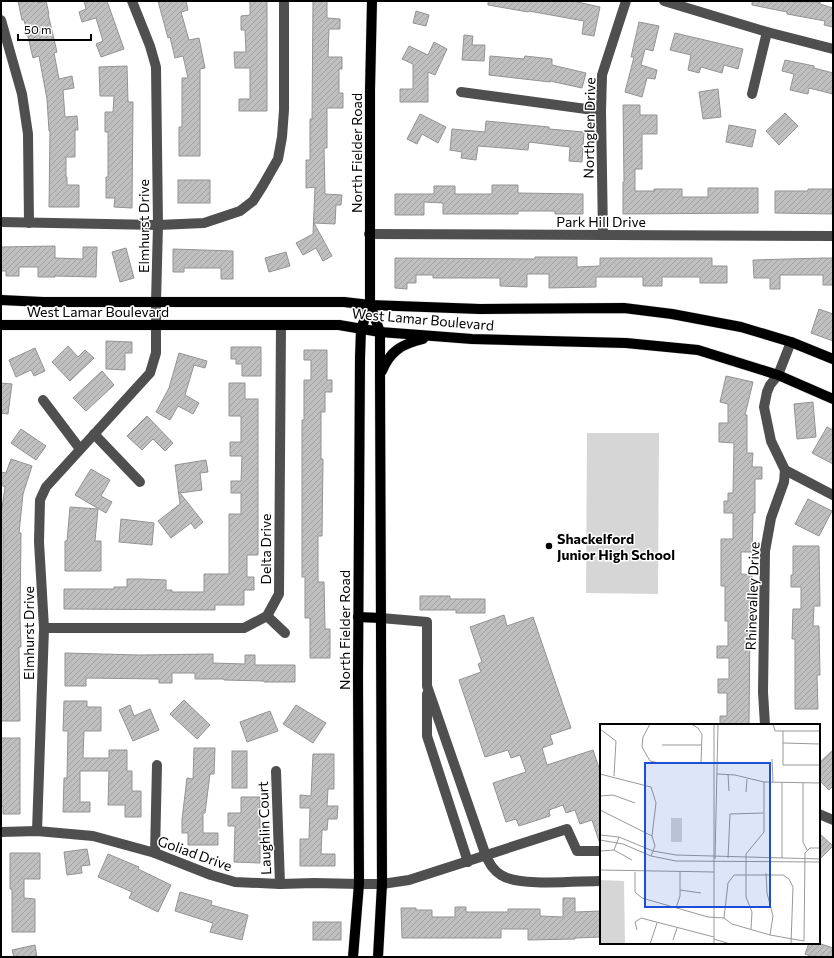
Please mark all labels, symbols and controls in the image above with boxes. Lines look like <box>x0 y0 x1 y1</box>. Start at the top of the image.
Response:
scale bar <box>18 16 91 42</box>
text: 50 m <box>24 22 52 36</box>
street label: Northglen Drive <box>580 77 598 179</box>
street label: North Fielder Road <box>348 93 365 213</box>
street label: Elmhurst Drive <box>135 179 152 273</box>
street label: Park Hill Drive <box>556 213 646 230</box>
street label: West Lamar Boulevard <box>27 303 169 320</box>
street label: West Lamar Boulevard <box>351 304 495 334</box>
street label: Delta Drive <box>257 514 274 584</box>
place label: Shackelford Junior High School <box>557 530 675 563</box>
marker: Shackelford Junior High School <box>544 541 554 551</box>
street label: Rhinevalley Drive <box>742 541 762 651</box>
street label: North Fielder Road <box>336 570 353 690</box>
street label: Elmhurst Drive <box>20 586 37 680</box>
inset map <box>600 724 820 944</box>
street label: Laughlin Court <box>254 781 274 875</box>
street label: Goliad Drive <box>156 832 234 874</box>

